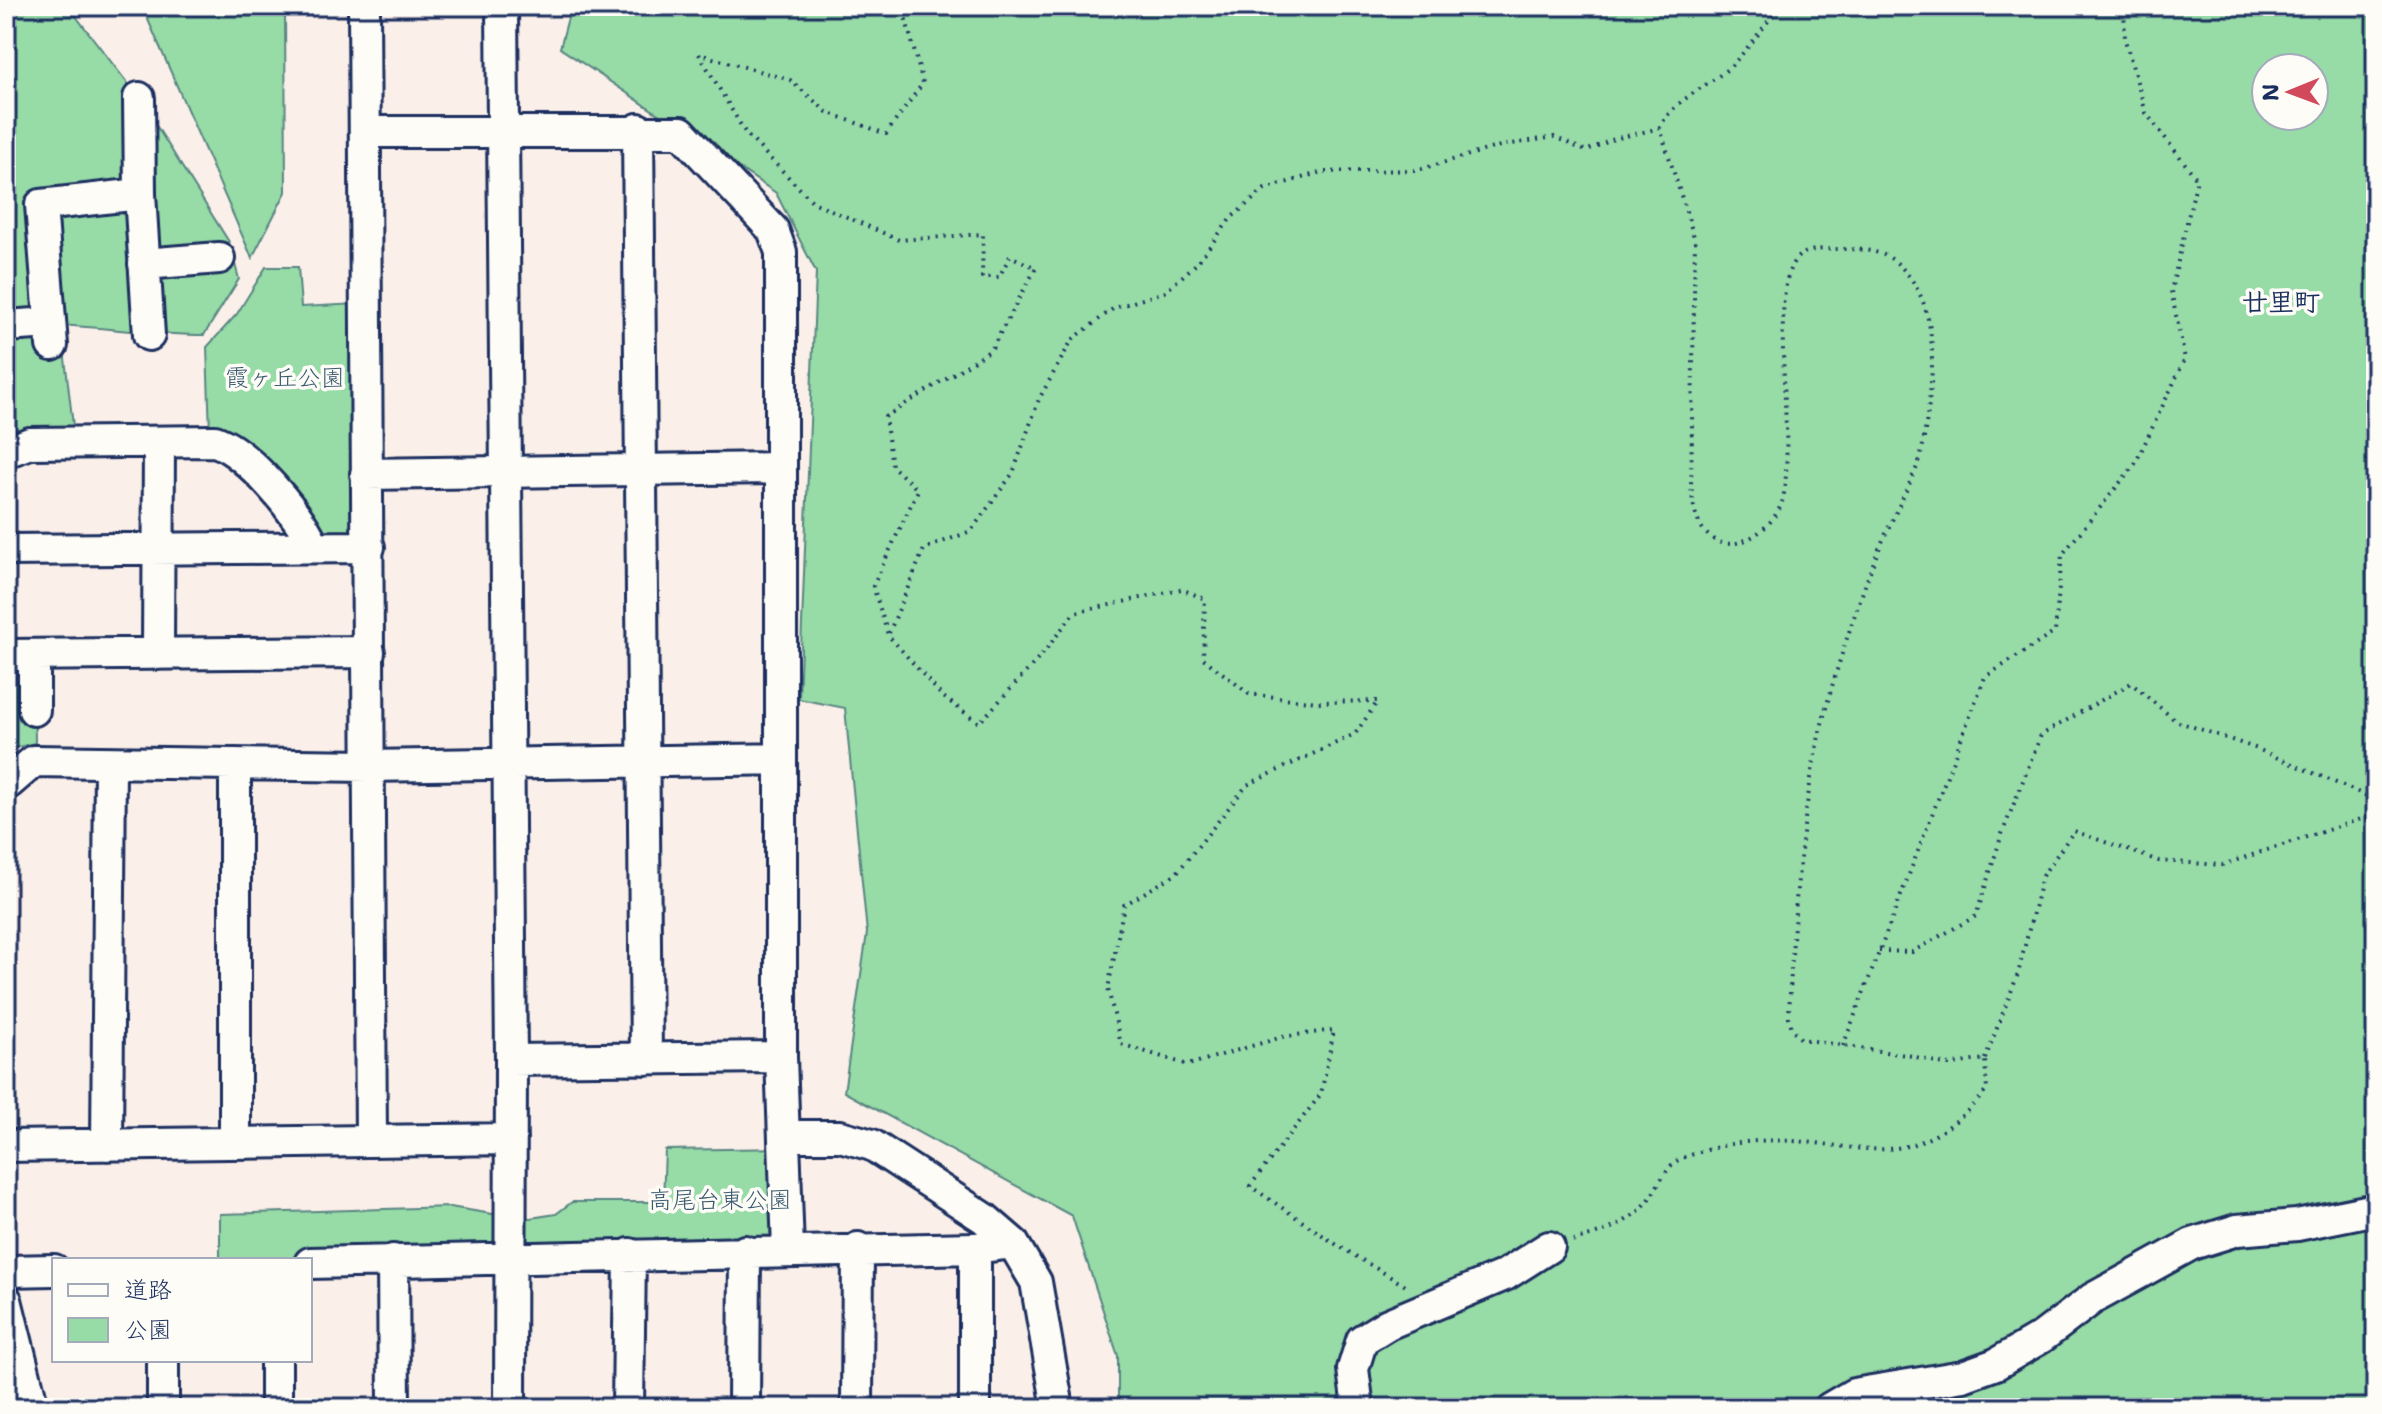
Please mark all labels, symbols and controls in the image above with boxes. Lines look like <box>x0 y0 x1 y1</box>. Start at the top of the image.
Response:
north arrow <box>2250 52 2330 132</box>
text: N <box>2256 83 2285 101</box>
district label: 廿里町 <box>2242 284 2320 319</box>
park label: 霞ヶ丘公園 <box>225 362 345 394</box>
park label: 高尾台東公園 <box>648 1184 792 1216</box>
legend <box>52 1258 312 1362</box>
text: 道路 <box>124 1274 172 1306</box>
text: 公園 <box>124 1314 172 1346</box>

